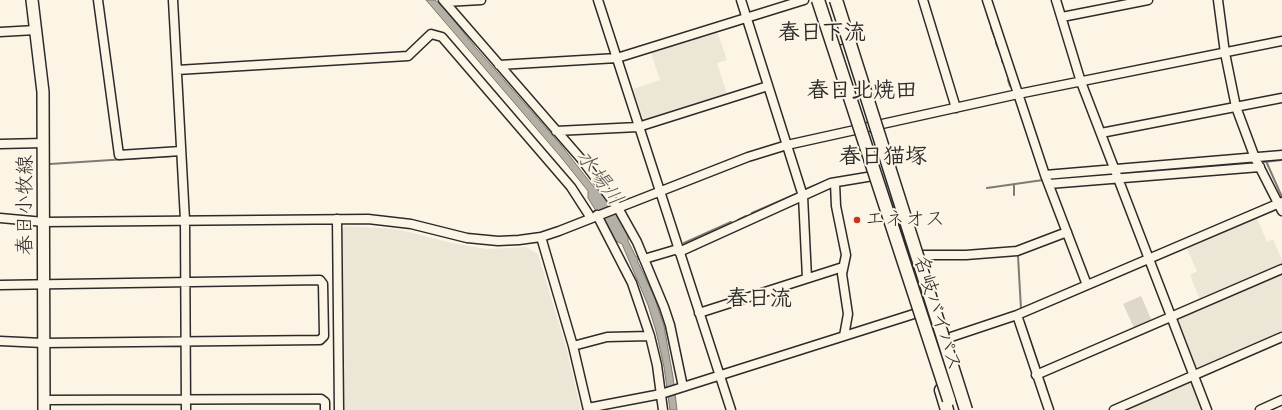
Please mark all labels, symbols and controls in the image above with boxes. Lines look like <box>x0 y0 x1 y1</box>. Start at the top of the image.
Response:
district label: 春日下流 <box>778 20 866 46</box>
district label: 春日北焼田 <box>807 78 917 104</box>
district label: 春日猫塚 <box>839 144 927 170</box>
water label: 水場川 <box>570 145 628 211</box>
street label: 春日小牧線 <box>14 155 38 255</box>
place label: エネオス <box>865 208 945 232</box>
marker: エネオス <box>852 215 862 225</box>
street label: 名岐バイパス <box>908 252 966 374</box>
district label: 春日流 <box>726 286 792 312</box>

